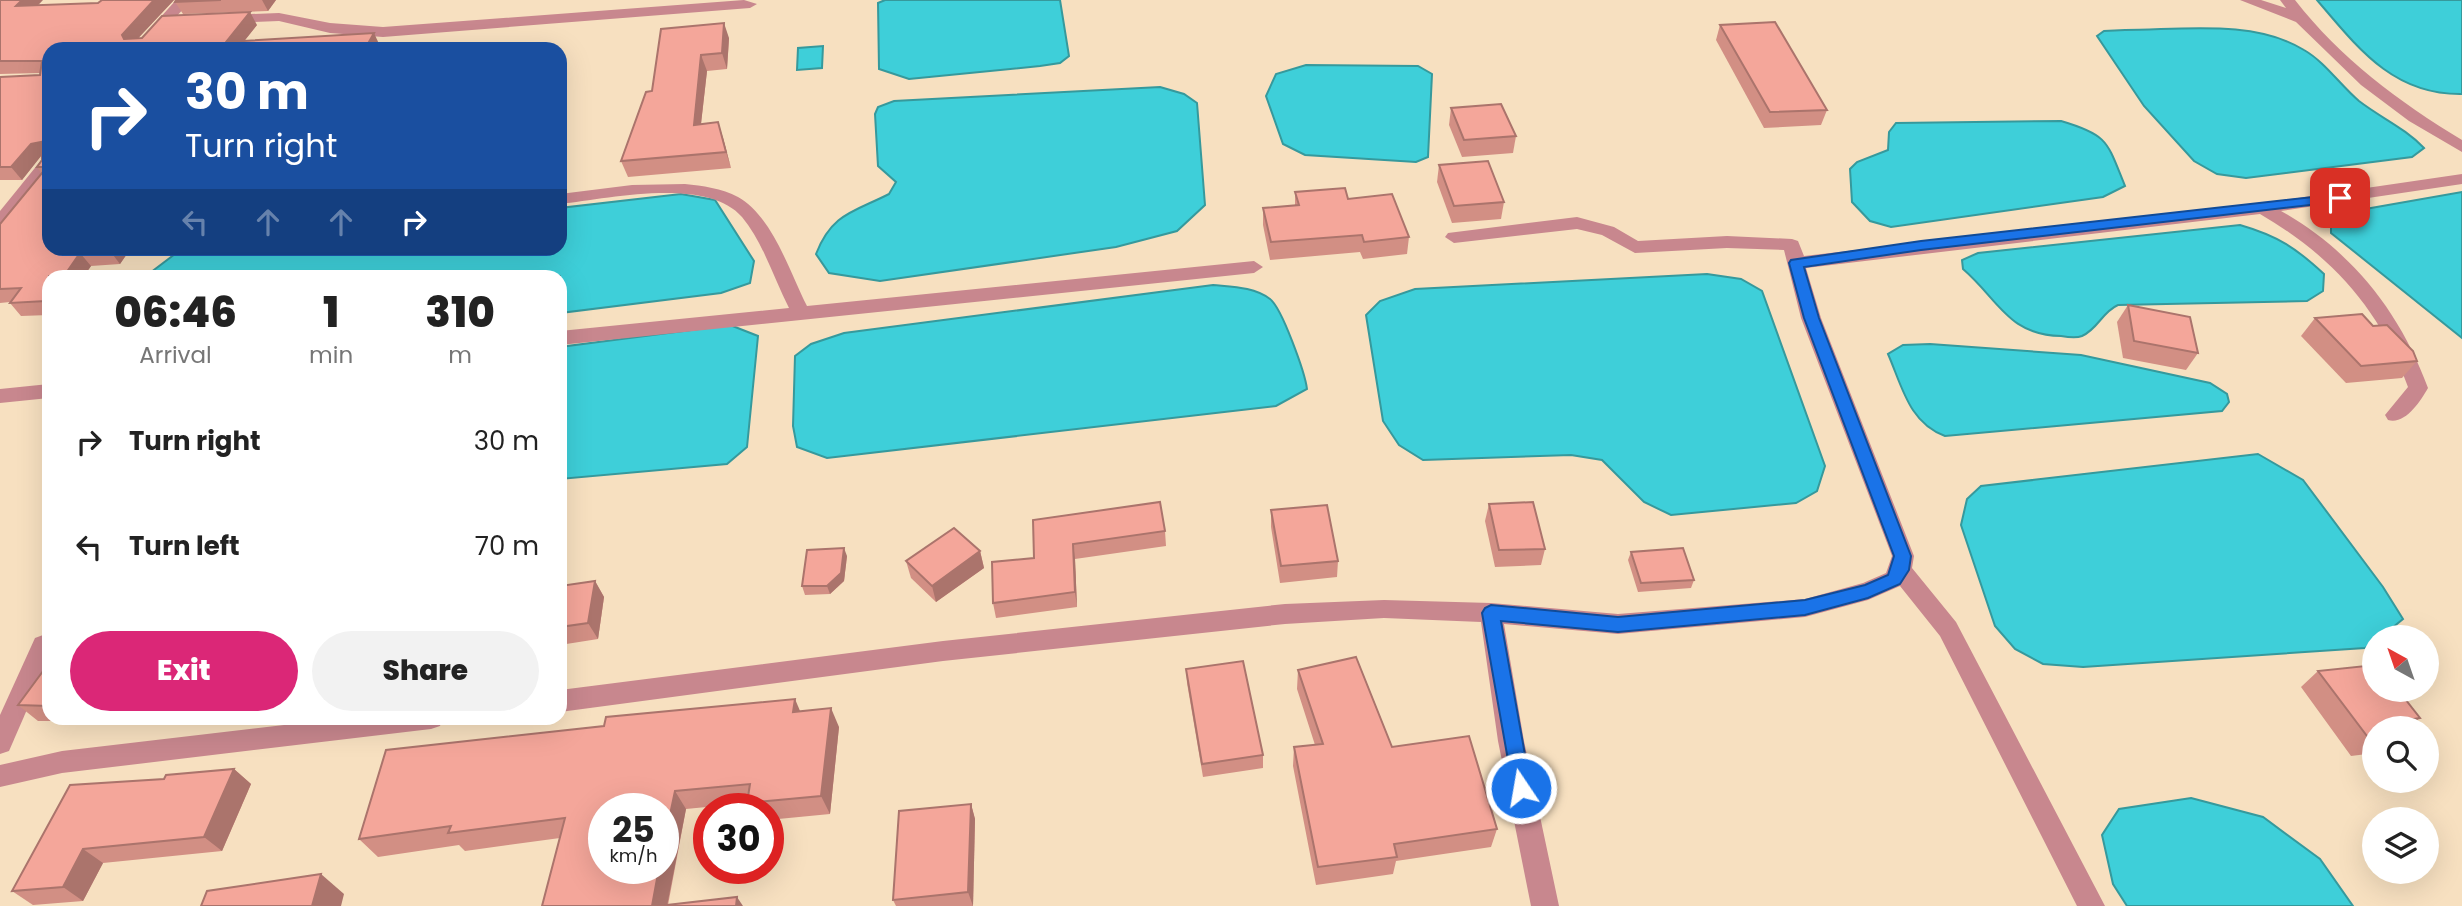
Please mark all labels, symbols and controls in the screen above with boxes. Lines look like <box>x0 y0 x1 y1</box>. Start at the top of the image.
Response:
text: 30 m <box>185 58 309 126</box>
icon: right <box>70 70 161 161</box>
text: Turn right <box>185 123 337 168</box>
pin <box>2310 168 2370 228</box>
icon: arrive <box>2321 179 2359 217</box>
icon: left <box>176 203 214 241</box>
icon: ahead <box>249 203 287 241</box>
icon: ahead <box>322 203 360 241</box>
icon: right <box>395 203 433 241</box>
text: 06:46 <box>114 283 237 342</box>
text: 1 <box>323 283 339 342</box>
text: 310 <box>425 283 495 342</box>
text: Arrival <box>139 339 212 371</box>
text: min <box>309 339 353 371</box>
text: m <box>448 339 472 371</box>
icon: right <box>70 423 108 461</box>
text: Turn right <box>129 423 261 459</box>
text: 30 m <box>474 423 539 459</box>
icon: left <box>70 528 108 566</box>
text: Turn left <box>129 528 240 564</box>
text: 70 m <box>475 528 539 564</box>
north arrow <box>2362 625 2440 702</box>
map controls <box>2362 625 2439 884</box>
button: Exit <box>70 631 298 711</box>
button: Share <box>312 631 539 711</box>
button: search <box>2362 716 2439 793</box>
position arrow <box>1484 751 1558 825</box>
speed limit sign: 30 <box>693 793 784 884</box>
text: 25 <box>612 805 655 854</box>
button: layers <box>2362 807 2439 884</box>
text: km/h <box>610 843 657 868</box>

